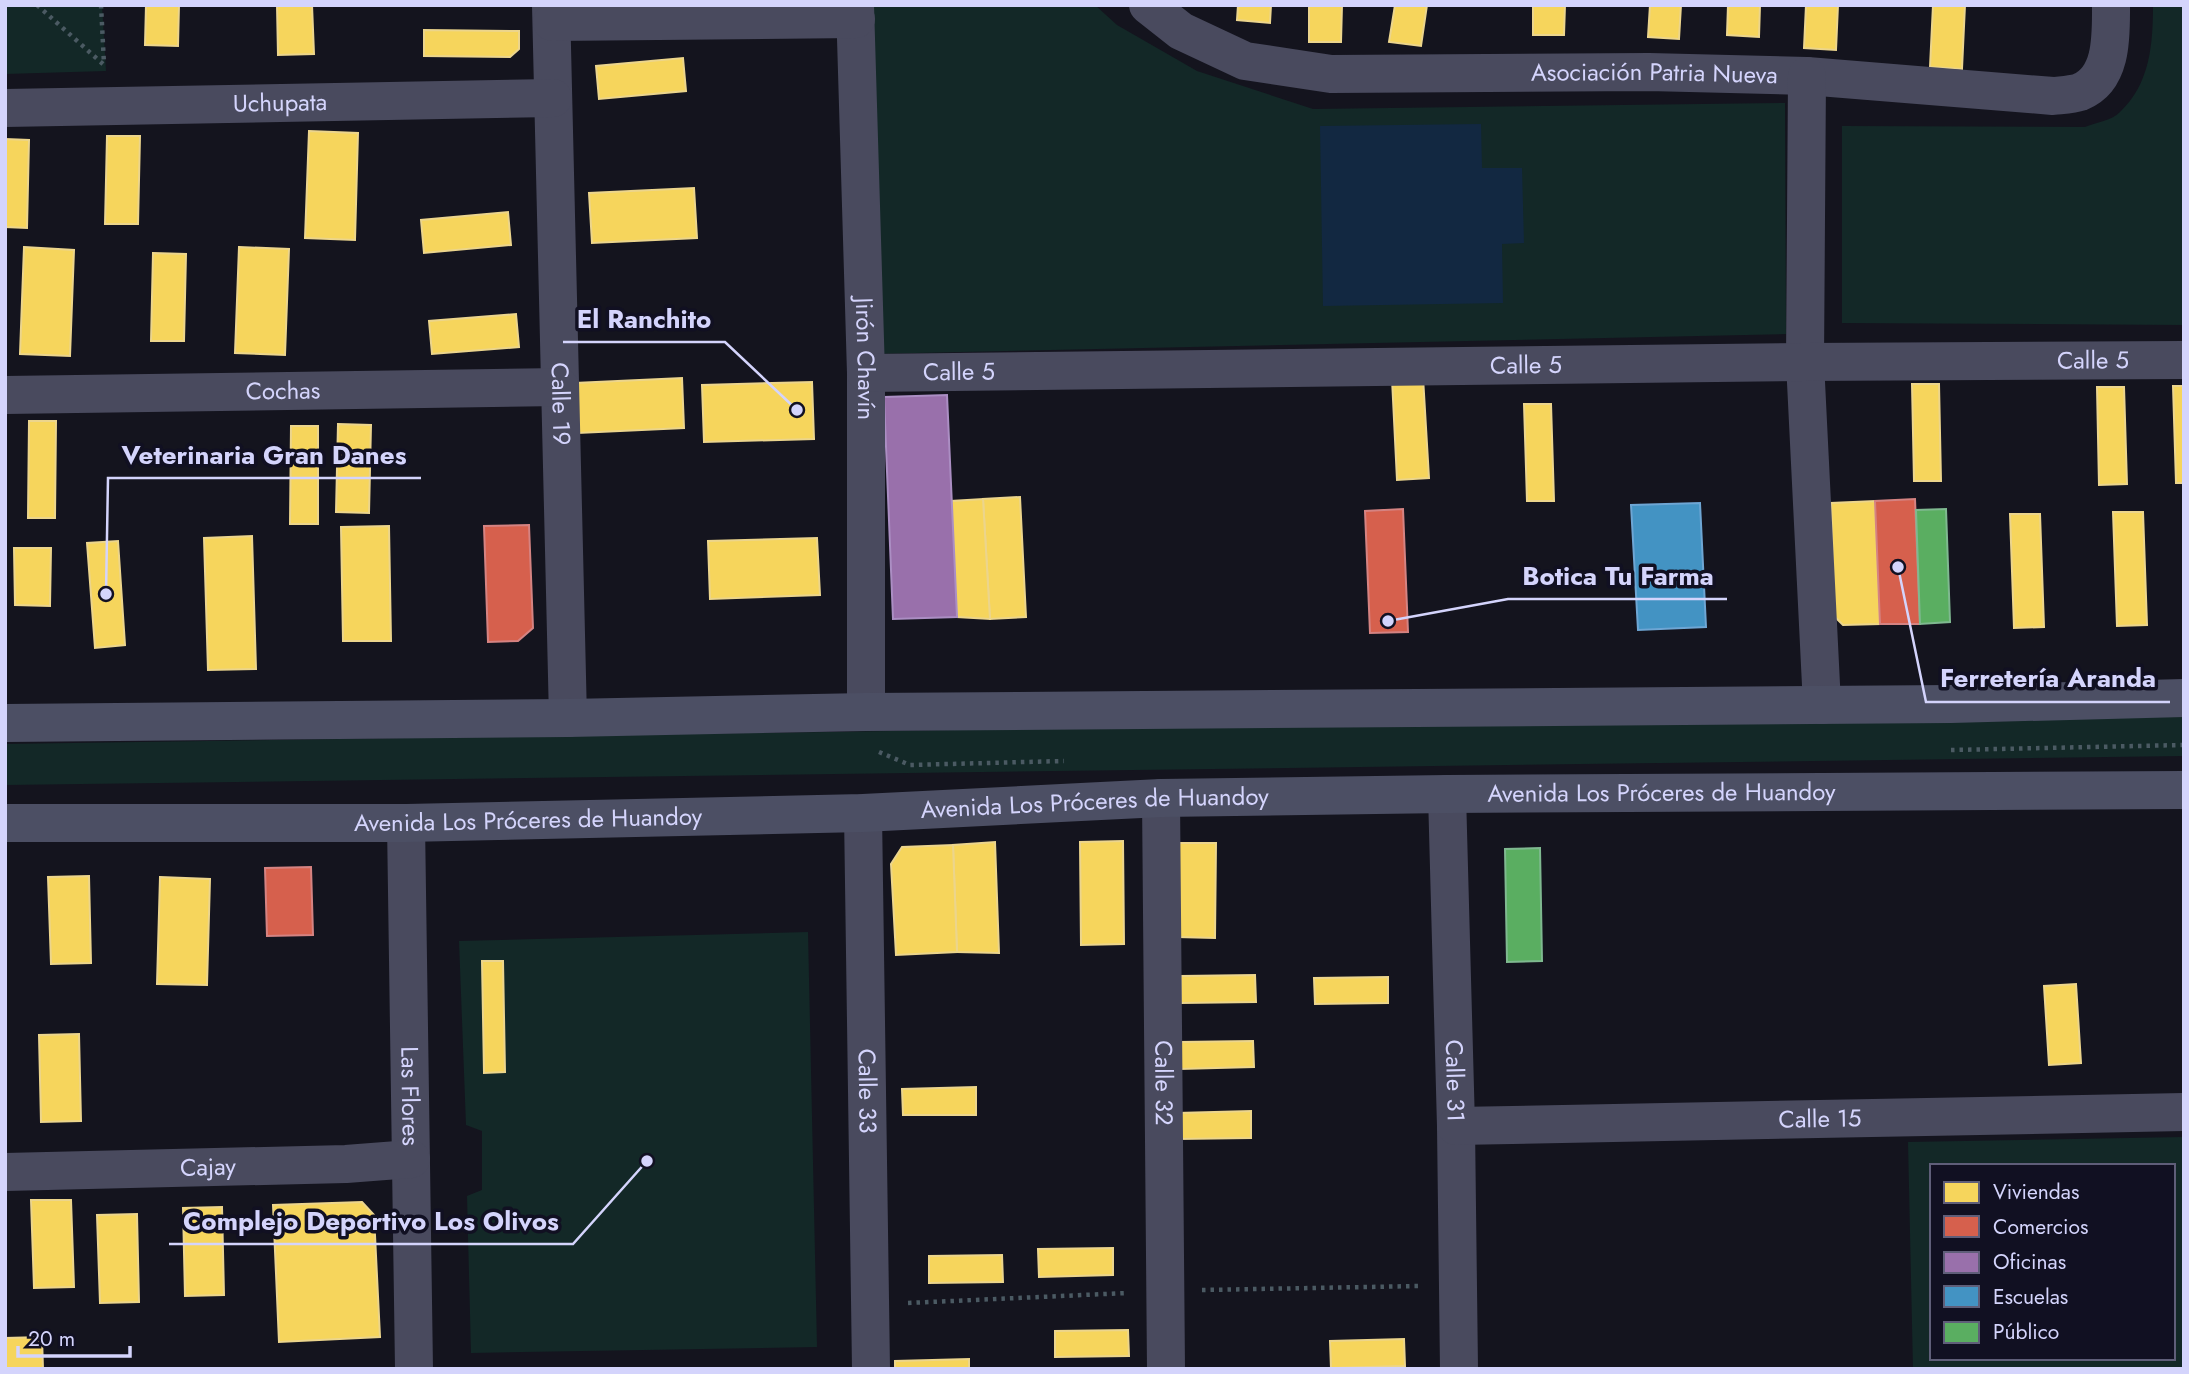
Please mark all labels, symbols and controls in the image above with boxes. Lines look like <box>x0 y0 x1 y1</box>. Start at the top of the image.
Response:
street label: Asociación Patria Nueva <box>1531 54 1778 92</box>
street label: Uchupata <box>232 84 327 121</box>
street label: Jirón Chavín <box>847 294 884 420</box>
callout: El Ranchito <box>563 295 725 342</box>
text: El Ranchito <box>577 300 711 338</box>
street label: Calle 5 <box>2057 342 2129 378</box>
street label: Calle 5 <box>1490 347 1562 383</box>
street label: Calle 5 <box>923 353 995 389</box>
street label: Calle 19 <box>543 362 579 446</box>
street label: Cochas <box>245 372 321 409</box>
callout: Veterinaria Gran Danes <box>108 431 421 478</box>
text: Veterinaria Gran Danes <box>121 436 407 474</box>
callout: Botica Tu Farma <box>1508 552 1727 599</box>
text: Botica Tu Farma <box>1522 557 1714 595</box>
callout: Ferretería Aranda <box>1926 655 2170 702</box>
text: Ferretería Aranda <box>1940 659 2156 697</box>
street label: Avenida Los Próceres de Huandoy <box>1487 774 1836 811</box>
street label: Avenida Los Próceres de Huandoy <box>920 778 1269 827</box>
street label: Avenida Los Próceres de Huandoy <box>354 799 703 840</box>
street label: Calle 31 <box>1437 1039 1474 1123</box>
street label: Calle 32 <box>1146 1040 1182 1126</box>
street label: Las Flores <box>392 1046 429 1146</box>
street label: Calle 33 <box>849 1048 886 1134</box>
street label: Calle 15 <box>1778 1100 1862 1137</box>
street label: Cajay <box>180 1149 237 1185</box>
legend <box>1930 1164 2175 1360</box>
text: Viviendas <box>1993 1177 2079 1207</box>
callout: Complejo Deportivo Los Olivos <box>169 1197 573 1244</box>
text: Complejo Deportivo Los Olivos <box>183 1202 559 1240</box>
text: Comercios <box>1993 1212 2088 1242</box>
text: Oficinas <box>1993 1247 2066 1277</box>
text: Escuelas <box>1993 1282 2068 1312</box>
scale bar <box>18 1314 130 1358</box>
text: Público <box>1993 1317 2059 1347</box>
text: 20 m <box>28 1324 75 1354</box>

